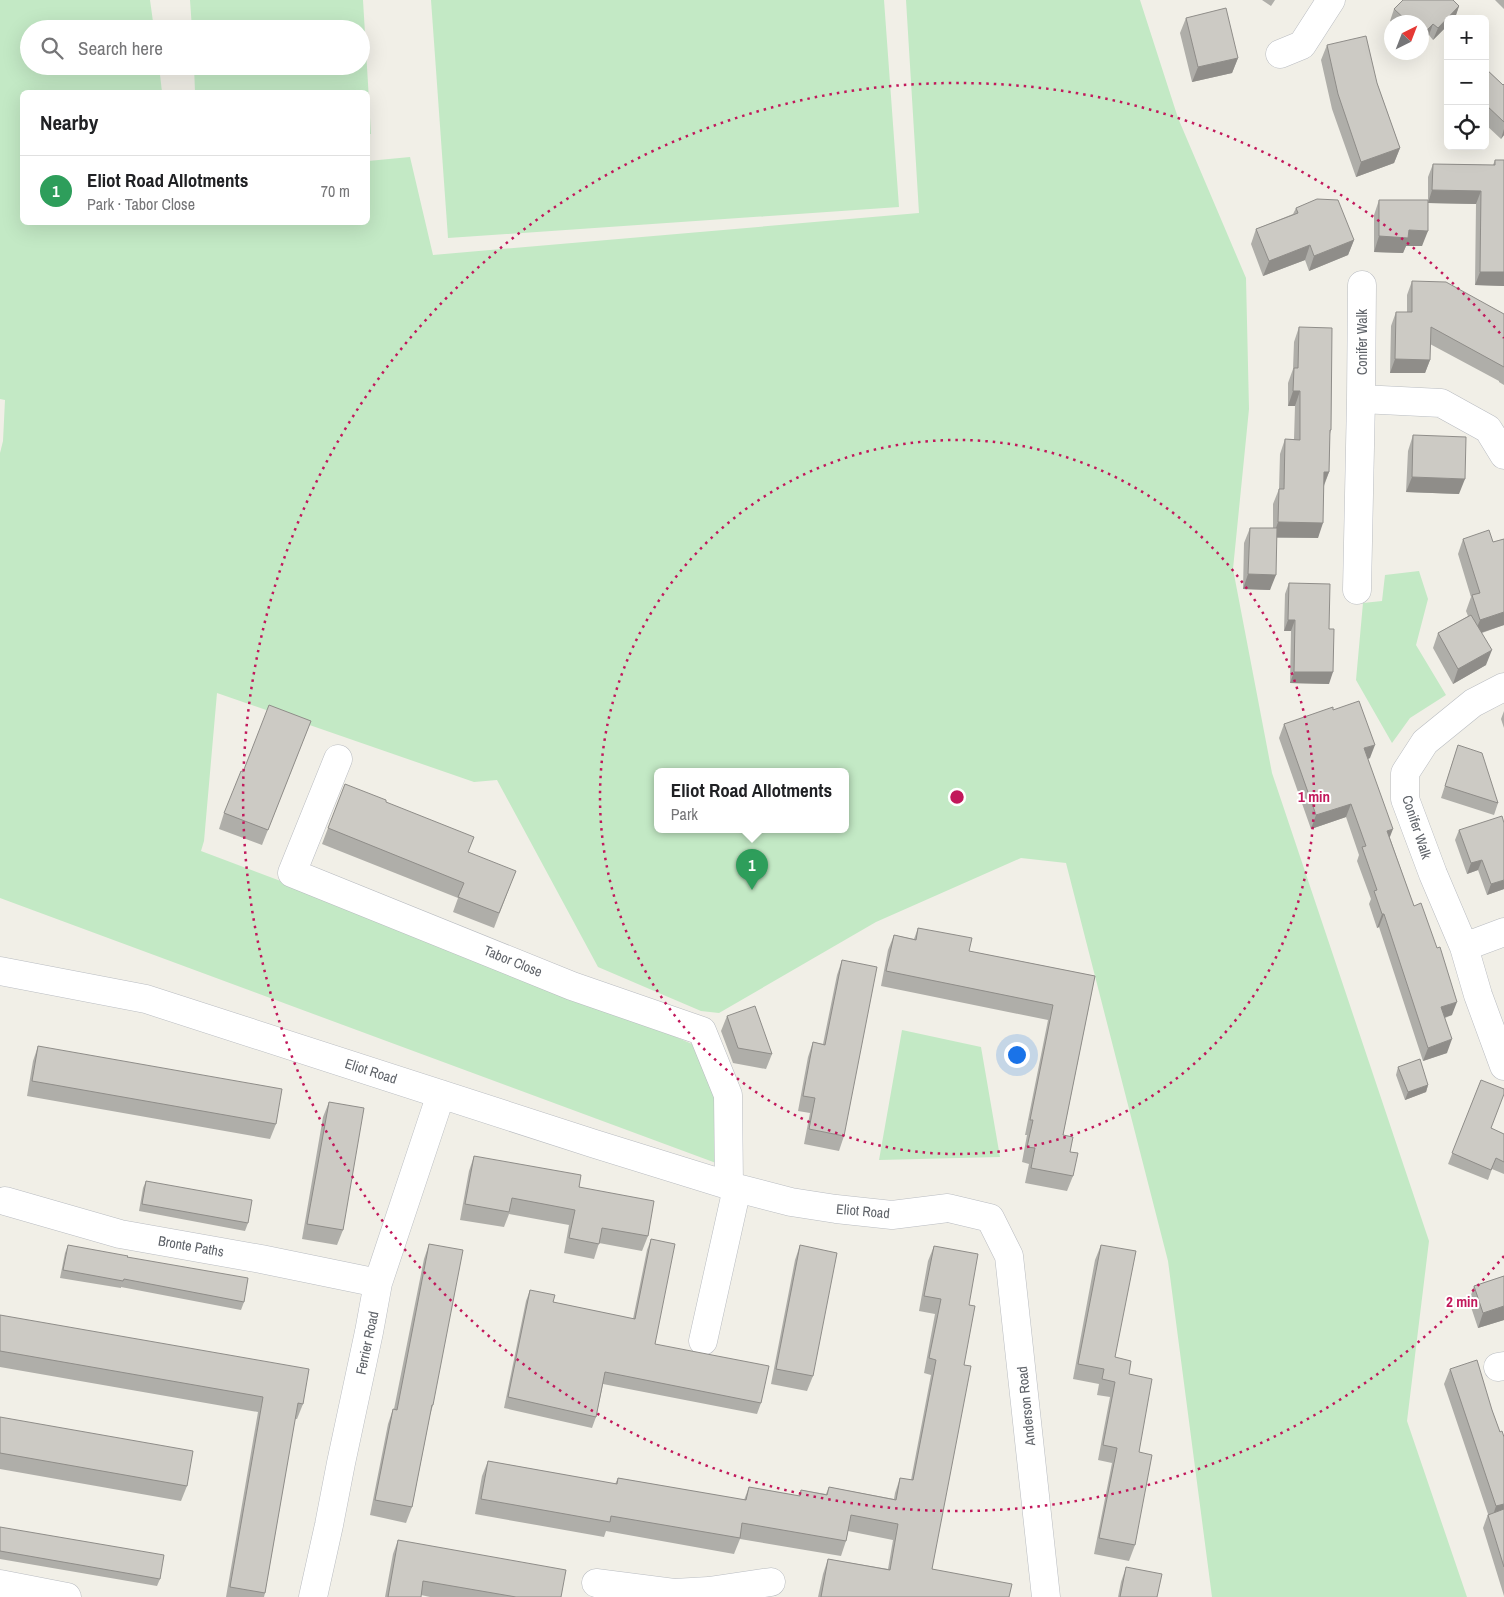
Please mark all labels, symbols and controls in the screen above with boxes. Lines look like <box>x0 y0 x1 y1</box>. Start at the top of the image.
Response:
north arrow <box>1384 15 1429 60</box>
map controls <box>1444 15 1489 150</box>
button: + <box>1444 15 1489 60</box>
search box <box>20 20 370 75</box>
icon: search <box>38 34 66 62</box>
text: Search here <box>78 35 163 61</box>
button: − <box>1444 60 1489 105</box>
button: locate <box>1444 105 1489 150</box>
text: Nearby <box>40 108 98 137</box>
text: Eliot Road Allotments <box>87 167 248 193</box>
text: 1 <box>52 180 60 202</box>
text: 70 m <box>321 180 350 202</box>
text: Park · Tabor Close <box>87 193 195 215</box>
street label: Conifer Walk <box>1353 309 1371 375</box>
popup <box>654 768 849 833</box>
text: Eliot Road Allotments <box>671 777 832 803</box>
text: 1 min <box>1298 786 1330 807</box>
centre of rings <box>948 788 966 806</box>
street label: Conifer Walk <box>1398 793 1436 861</box>
text: Park <box>671 803 698 825</box>
pin: 1 <box>736 849 768 890</box>
street label: Tabor Close <box>481 941 545 981</box>
your location <box>1004 1042 1030 1068</box>
street label: Eliot Road <box>343 1054 399 1088</box>
street label: Eliot Road <box>836 1200 890 1222</box>
street label: Bronte Paths <box>157 1231 226 1261</box>
text: 2 min <box>1446 1291 1478 1312</box>
street label: Ferrier Road <box>351 1310 383 1376</box>
street label: Anderson Road <box>1013 1365 1039 1448</box>

